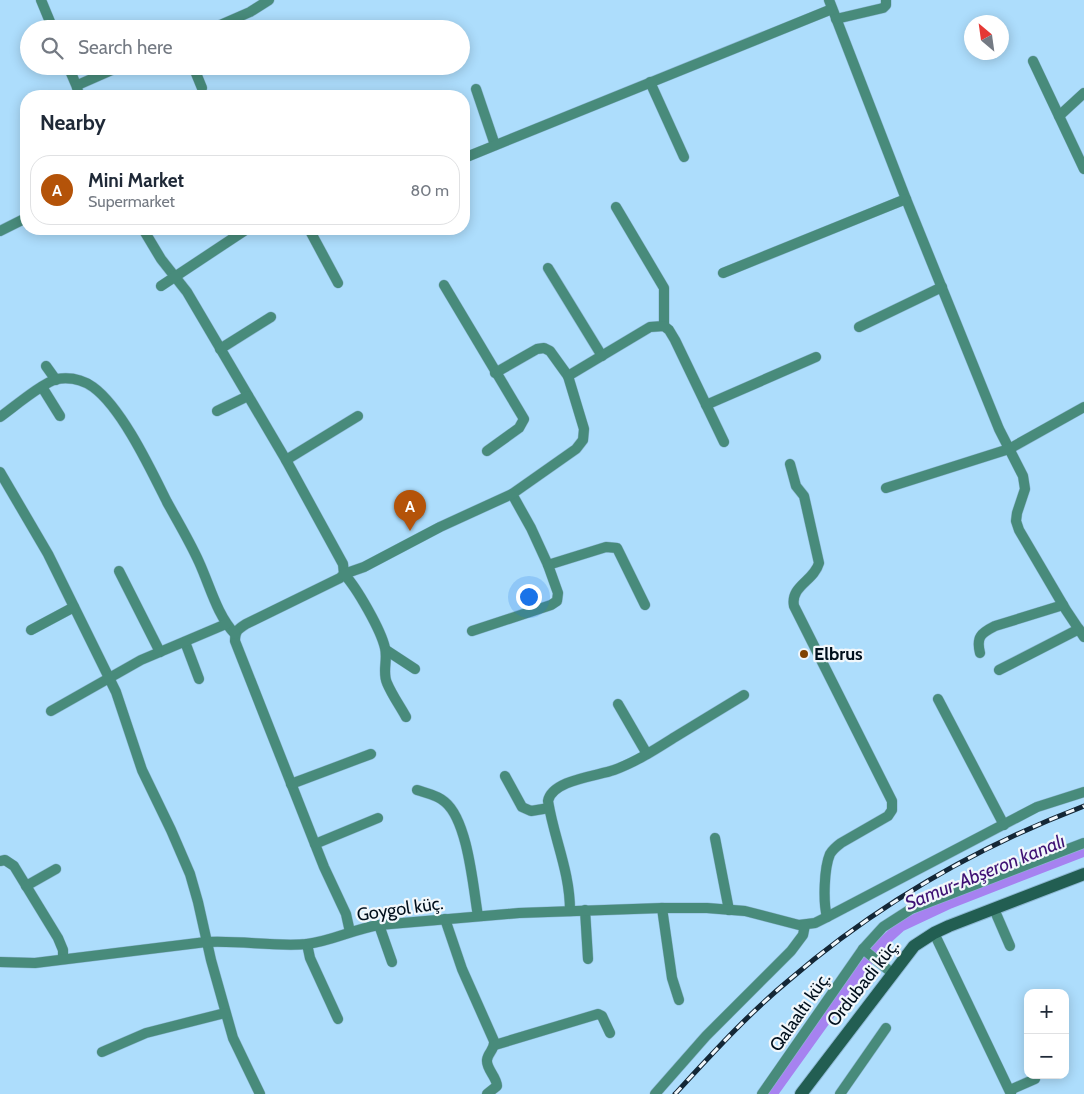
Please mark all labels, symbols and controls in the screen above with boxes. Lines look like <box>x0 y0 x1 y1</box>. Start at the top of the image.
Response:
north arrow <box>964 15 1009 60</box>
search box <box>20 20 470 75</box>
icon: search <box>38 34 66 62</box>
text: Search here <box>78 36 172 59</box>
text: Nearby <box>40 110 106 135</box>
text: Mini Market <box>88 169 184 192</box>
text: A <box>52 181 62 200</box>
text: 80 m <box>411 181 449 200</box>
text: Supermarket <box>88 192 175 211</box>
pin: A <box>394 490 426 531</box>
your location <box>516 584 542 610</box>
place label: Elbrus <box>814 643 863 665</box>
marker: Elbrus <box>798 648 810 660</box>
water label: Samur-Abşeron kanalı <box>902 829 1068 915</box>
street label: Goygol küç. <box>355 892 445 926</box>
street label: Ordubadi küç. <box>822 935 904 1031</box>
street label: Qalaaltı küç. <box>765 968 835 1056</box>
map controls <box>1024 989 1069 1079</box>
button: + <box>1024 989 1069 1034</box>
button: − <box>1024 1034 1069 1079</box>

